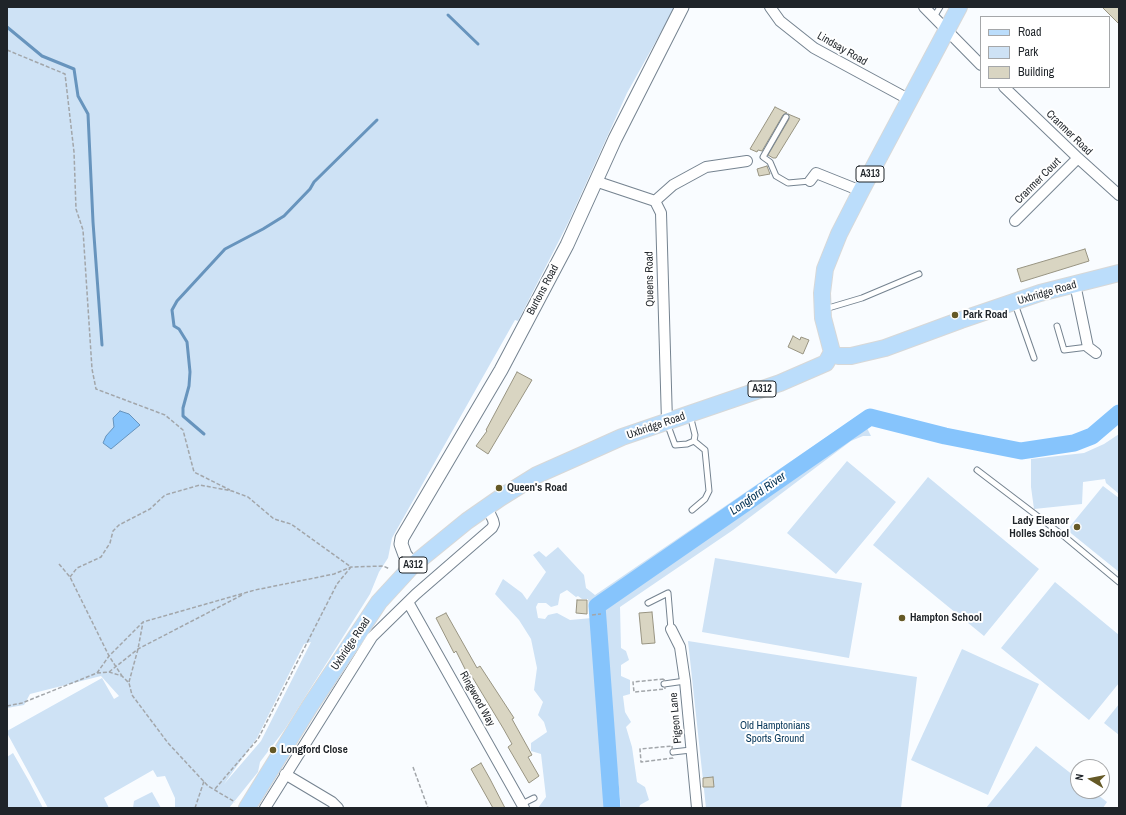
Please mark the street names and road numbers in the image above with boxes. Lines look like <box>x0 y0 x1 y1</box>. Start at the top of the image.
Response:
street label: Lindsay Road <box>815 29 869 69</box>
street label: Cranmer Road <box>1043 108 1095 158</box>
street label: Cranmer Court <box>1012 155 1064 207</box>
road number: A313 <box>856 166 884 182</box>
street label: Queens Road <box>643 251 657 307</box>
street label: Burtons Road <box>524 263 562 317</box>
street label: Uxbridge Road <box>1016 278 1078 308</box>
road number: A312 <box>748 381 776 397</box>
street label: Uxbridge Road <box>625 410 687 442</box>
road number: A312 <box>399 557 427 573</box>
street label: Uxbridge Road <box>329 615 373 673</box>
street label: Ringwood Way <box>456 669 498 729</box>
street label: Pigeon Lane <box>667 692 685 744</box>

